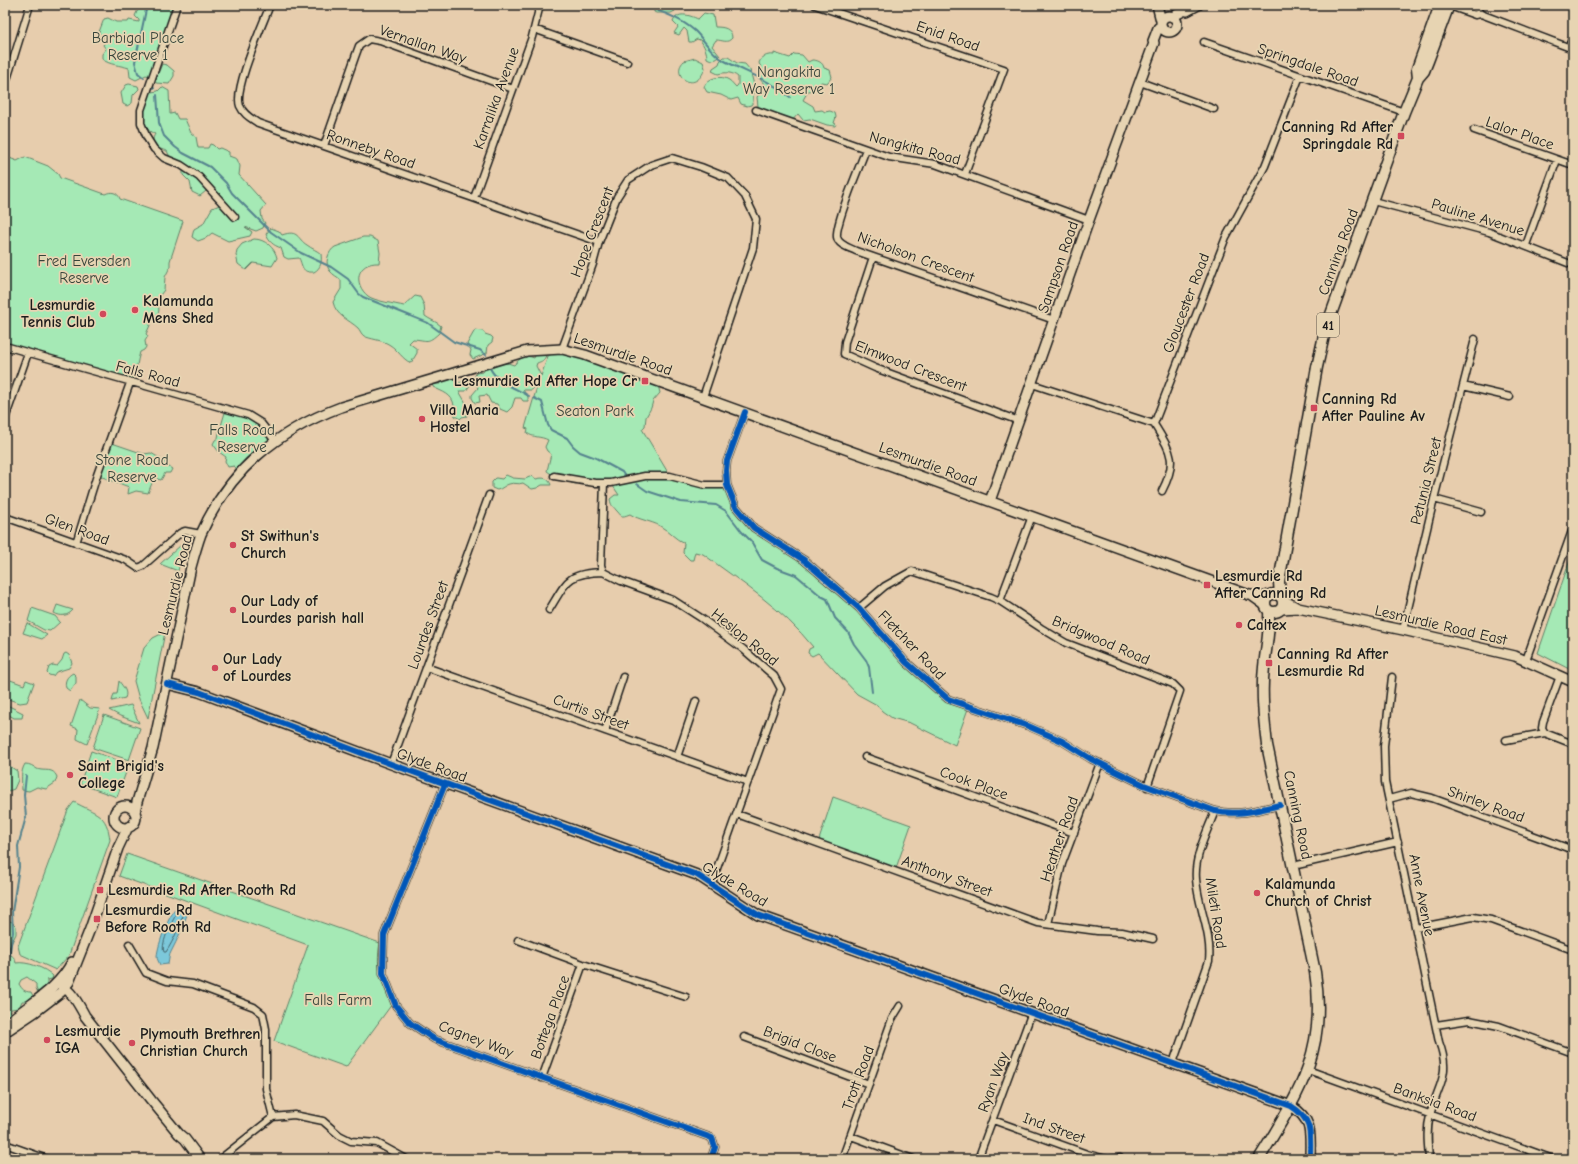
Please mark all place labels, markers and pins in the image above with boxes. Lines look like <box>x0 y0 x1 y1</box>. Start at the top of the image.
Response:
place label: Canning Rd After Springdale Rd <box>1282 118 1393 153</box>
marker: Canning Rd After Springdale Rd <box>1396 131 1406 141</box>
place label: Kalamunda Mens Shed <box>143 292 214 327</box>
place label: Lesmurdie Tennis Club <box>21 296 95 331</box>
marker: Kalamunda Mens Shed <box>130 305 140 315</box>
marker: Lesmurdie Tennis Club <box>98 309 108 319</box>
place label: Lesmurdie Rd After Hope Cr <box>454 372 637 390</box>
marker: Lesmurdie Rd After Hope Cr <box>640 376 650 386</box>
place label: Canning Rd After Pauline Av <box>1322 390 1425 425</box>
place label: Villa Maria Hostel <box>430 401 499 436</box>
marker: Canning Rd After Pauline Av <box>1309 403 1319 413</box>
marker: Villa Maria Hostel <box>417 414 427 424</box>
place label: St Swithun's Church <box>241 527 319 562</box>
marker: St Swithun's Church <box>228 540 238 550</box>
place label: Lesmurdie Rd After Canning Rd <box>1215 567 1326 602</box>
marker: Lesmurdie Rd After Canning Rd <box>1202 580 1212 590</box>
place label: Our Lady of Lourdes parish hall <box>241 592 364 627</box>
marker: Our Lady of Lourdes parish hall <box>228 605 238 615</box>
place label: Caltex <box>1247 616 1287 634</box>
marker: Caltex <box>1234 620 1244 630</box>
place label: Canning Rd After Lesmurdie Rd <box>1277 645 1388 680</box>
place label: Our Lady of Lourdes <box>223 650 291 685</box>
marker: Canning Rd After Lesmurdie Rd <box>1264 658 1274 668</box>
marker: Our Lady of Lourdes <box>210 663 220 673</box>
place label: Saint Brigid's College <box>78 757 164 792</box>
marker: Saint Brigid's College <box>65 770 75 780</box>
place label: Kalamunda Church of Christ <box>1265 875 1372 910</box>
place label: Lesmurdie Rd After Rooth Rd <box>108 881 296 899</box>
marker: Lesmurdie Rd After Rooth Rd <box>95 885 105 895</box>
marker: Kalamunda Church of Christ <box>1252 888 1262 898</box>
place label: Lesmurdie Rd Before Rooth Rd <box>105 901 211 936</box>
marker: Lesmurdie Rd Before Rooth Rd <box>92 914 102 924</box>
place label: Lesmurdie IGA <box>55 1022 121 1057</box>
place label: Plymouth Brethren Christian Church <box>140 1025 260 1060</box>
marker: Lesmurdie IGA <box>42 1035 52 1045</box>
marker: Plymouth Brethren Christian Church <box>127 1038 137 1048</box>

